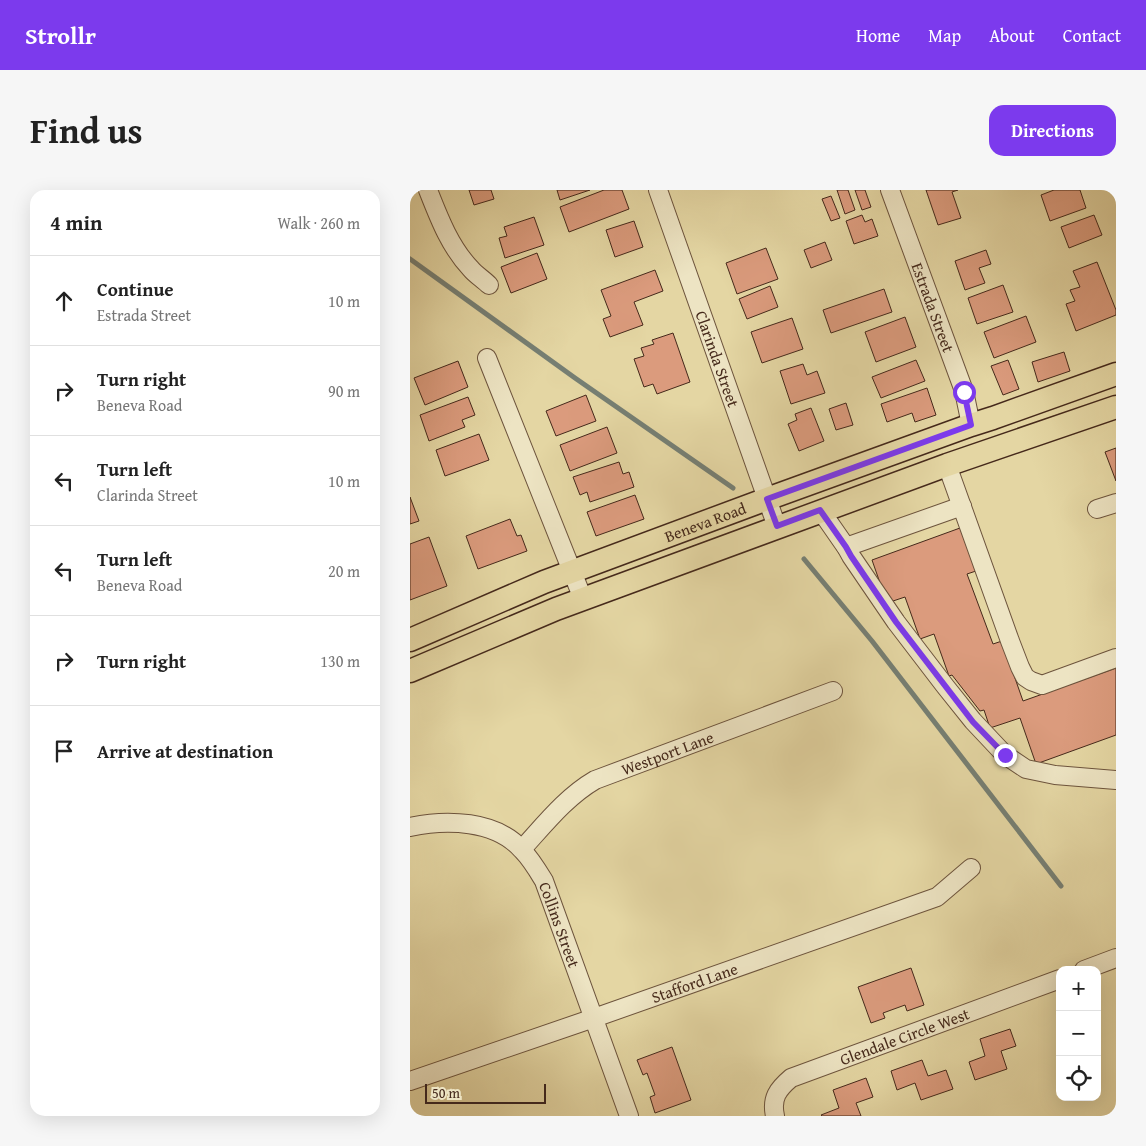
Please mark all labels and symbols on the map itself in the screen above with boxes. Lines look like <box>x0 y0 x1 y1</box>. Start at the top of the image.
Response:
street label: Estrada Street <box>906 259 961 356</box>
street label: Clarinda Street <box>689 307 746 411</box>
route start <box>953 381 976 404</box>
street label: Beneva Road <box>661 496 750 548</box>
street label: Westport Lane <box>618 725 717 781</box>
route end <box>994 744 1017 767</box>
street label: Collins Street <box>533 878 586 971</box>
street label: Stafford Lane <box>648 956 741 1009</box>
street label: Glendale Circle West <box>836 1001 973 1071</box>
scale bar <box>425 1081 546 1104</box>

